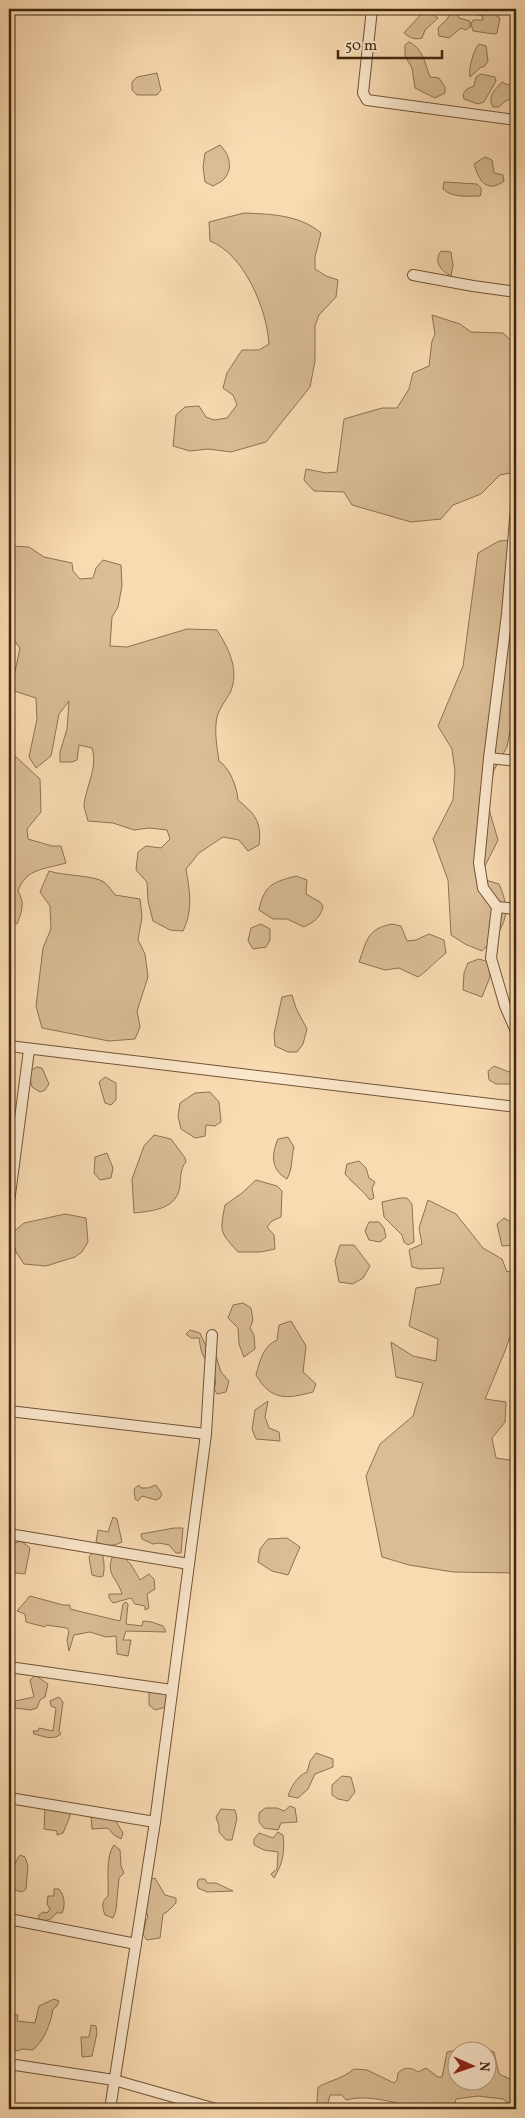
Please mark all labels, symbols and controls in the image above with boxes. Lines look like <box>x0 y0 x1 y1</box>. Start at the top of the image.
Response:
scale bar <box>338 28 441 60</box>
text: 50 m <box>345 36 377 57</box>
north arrow <box>448 2040 498 2090</box>
text: N <box>474 2061 493 2072</box>

